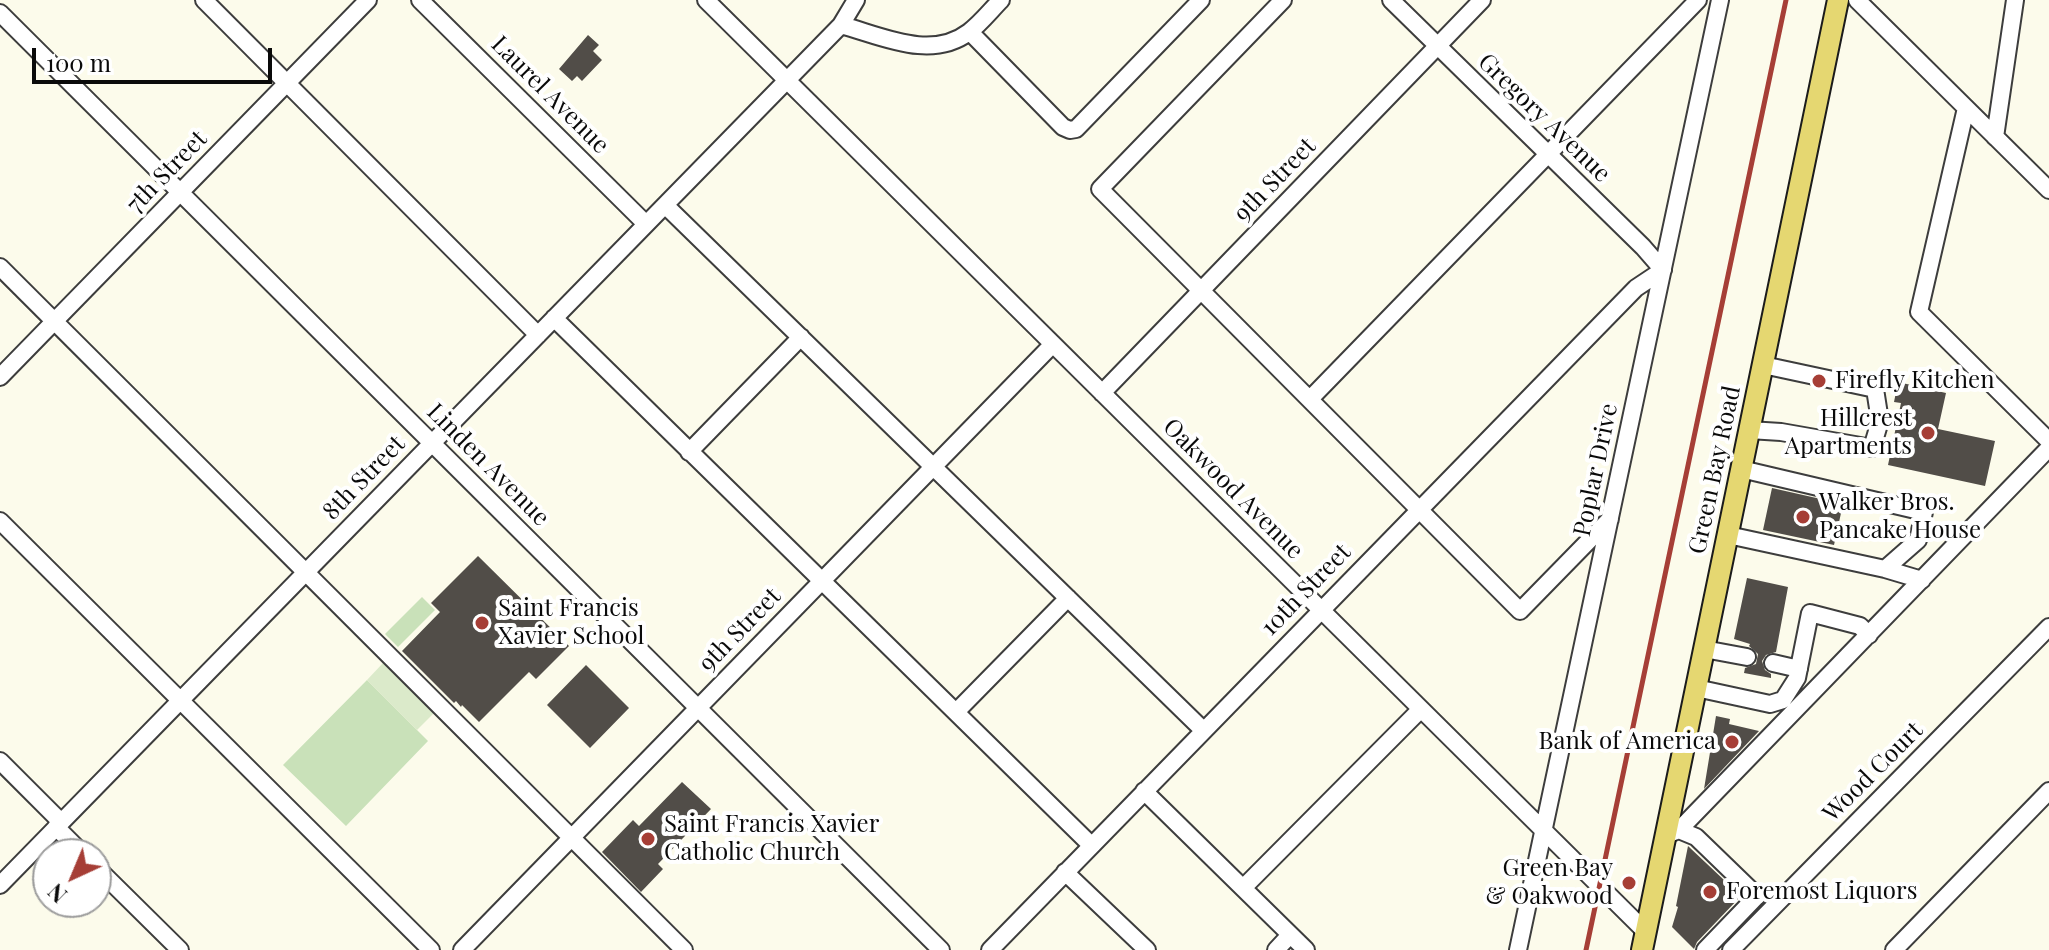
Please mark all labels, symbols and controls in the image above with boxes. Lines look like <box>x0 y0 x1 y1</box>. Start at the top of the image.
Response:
street label: Laurel Avenue <box>485 30 615 160</box>
scale bar <box>36 32 276 82</box>
text: 100 m <box>46 46 111 78</box>
street label: Gregory Avenue <box>1472 48 1616 188</box>
street label: 7th Street <box>121 125 213 219</box>
street label: 9th Street <box>1228 132 1322 228</box>
place label: Firefly Kitchen <box>1835 367 1995 395</box>
marker: Firefly Kitchen <box>1810 372 1828 390</box>
street label: Green Bay Road <box>1683 383 1747 557</box>
street label: Linden Avenue <box>421 398 555 532</box>
street label: Poplar Drive <box>1568 401 1624 539</box>
place label: Hillcrest Apartments <box>1785 405 1912 461</box>
street label: Oakwood Avenue <box>1157 413 1309 565</box>
marker: Hillcrest Apartments <box>1919 424 1937 442</box>
street label: 8th Street <box>317 430 411 526</box>
place label: Walker Bros. Pancake House <box>1819 489 1981 545</box>
marker: Walker Bros. Pancake House <box>1794 508 1812 526</box>
street label: 10th Street <box>1255 538 1357 642</box>
street label: 9th Street <box>693 582 787 678</box>
place label: Saint Francis Xavier School <box>498 595 644 651</box>
marker: Saint Francis Xavier School <box>473 614 491 632</box>
street label: Wood Court <box>1817 716 1929 828</box>
place label: Bank of America <box>1539 728 1716 756</box>
marker: Bank of America <box>1723 733 1741 751</box>
place label: Saint Francis Xavier Catholic Church <box>664 811 879 867</box>
marker: Saint Francis Xavier Catholic Church <box>639 830 657 848</box>
north arrow <box>32 838 112 918</box>
place label: Green Bay & Oakwood <box>1485 855 1613 911</box>
marker: Green Bay & Oakwood <box>1620 874 1638 892</box>
text: N <box>41 878 73 910</box>
place label: Foremost Liquors <box>1726 878 1917 906</box>
marker: Foremost Liquors <box>1701 883 1719 901</box>

